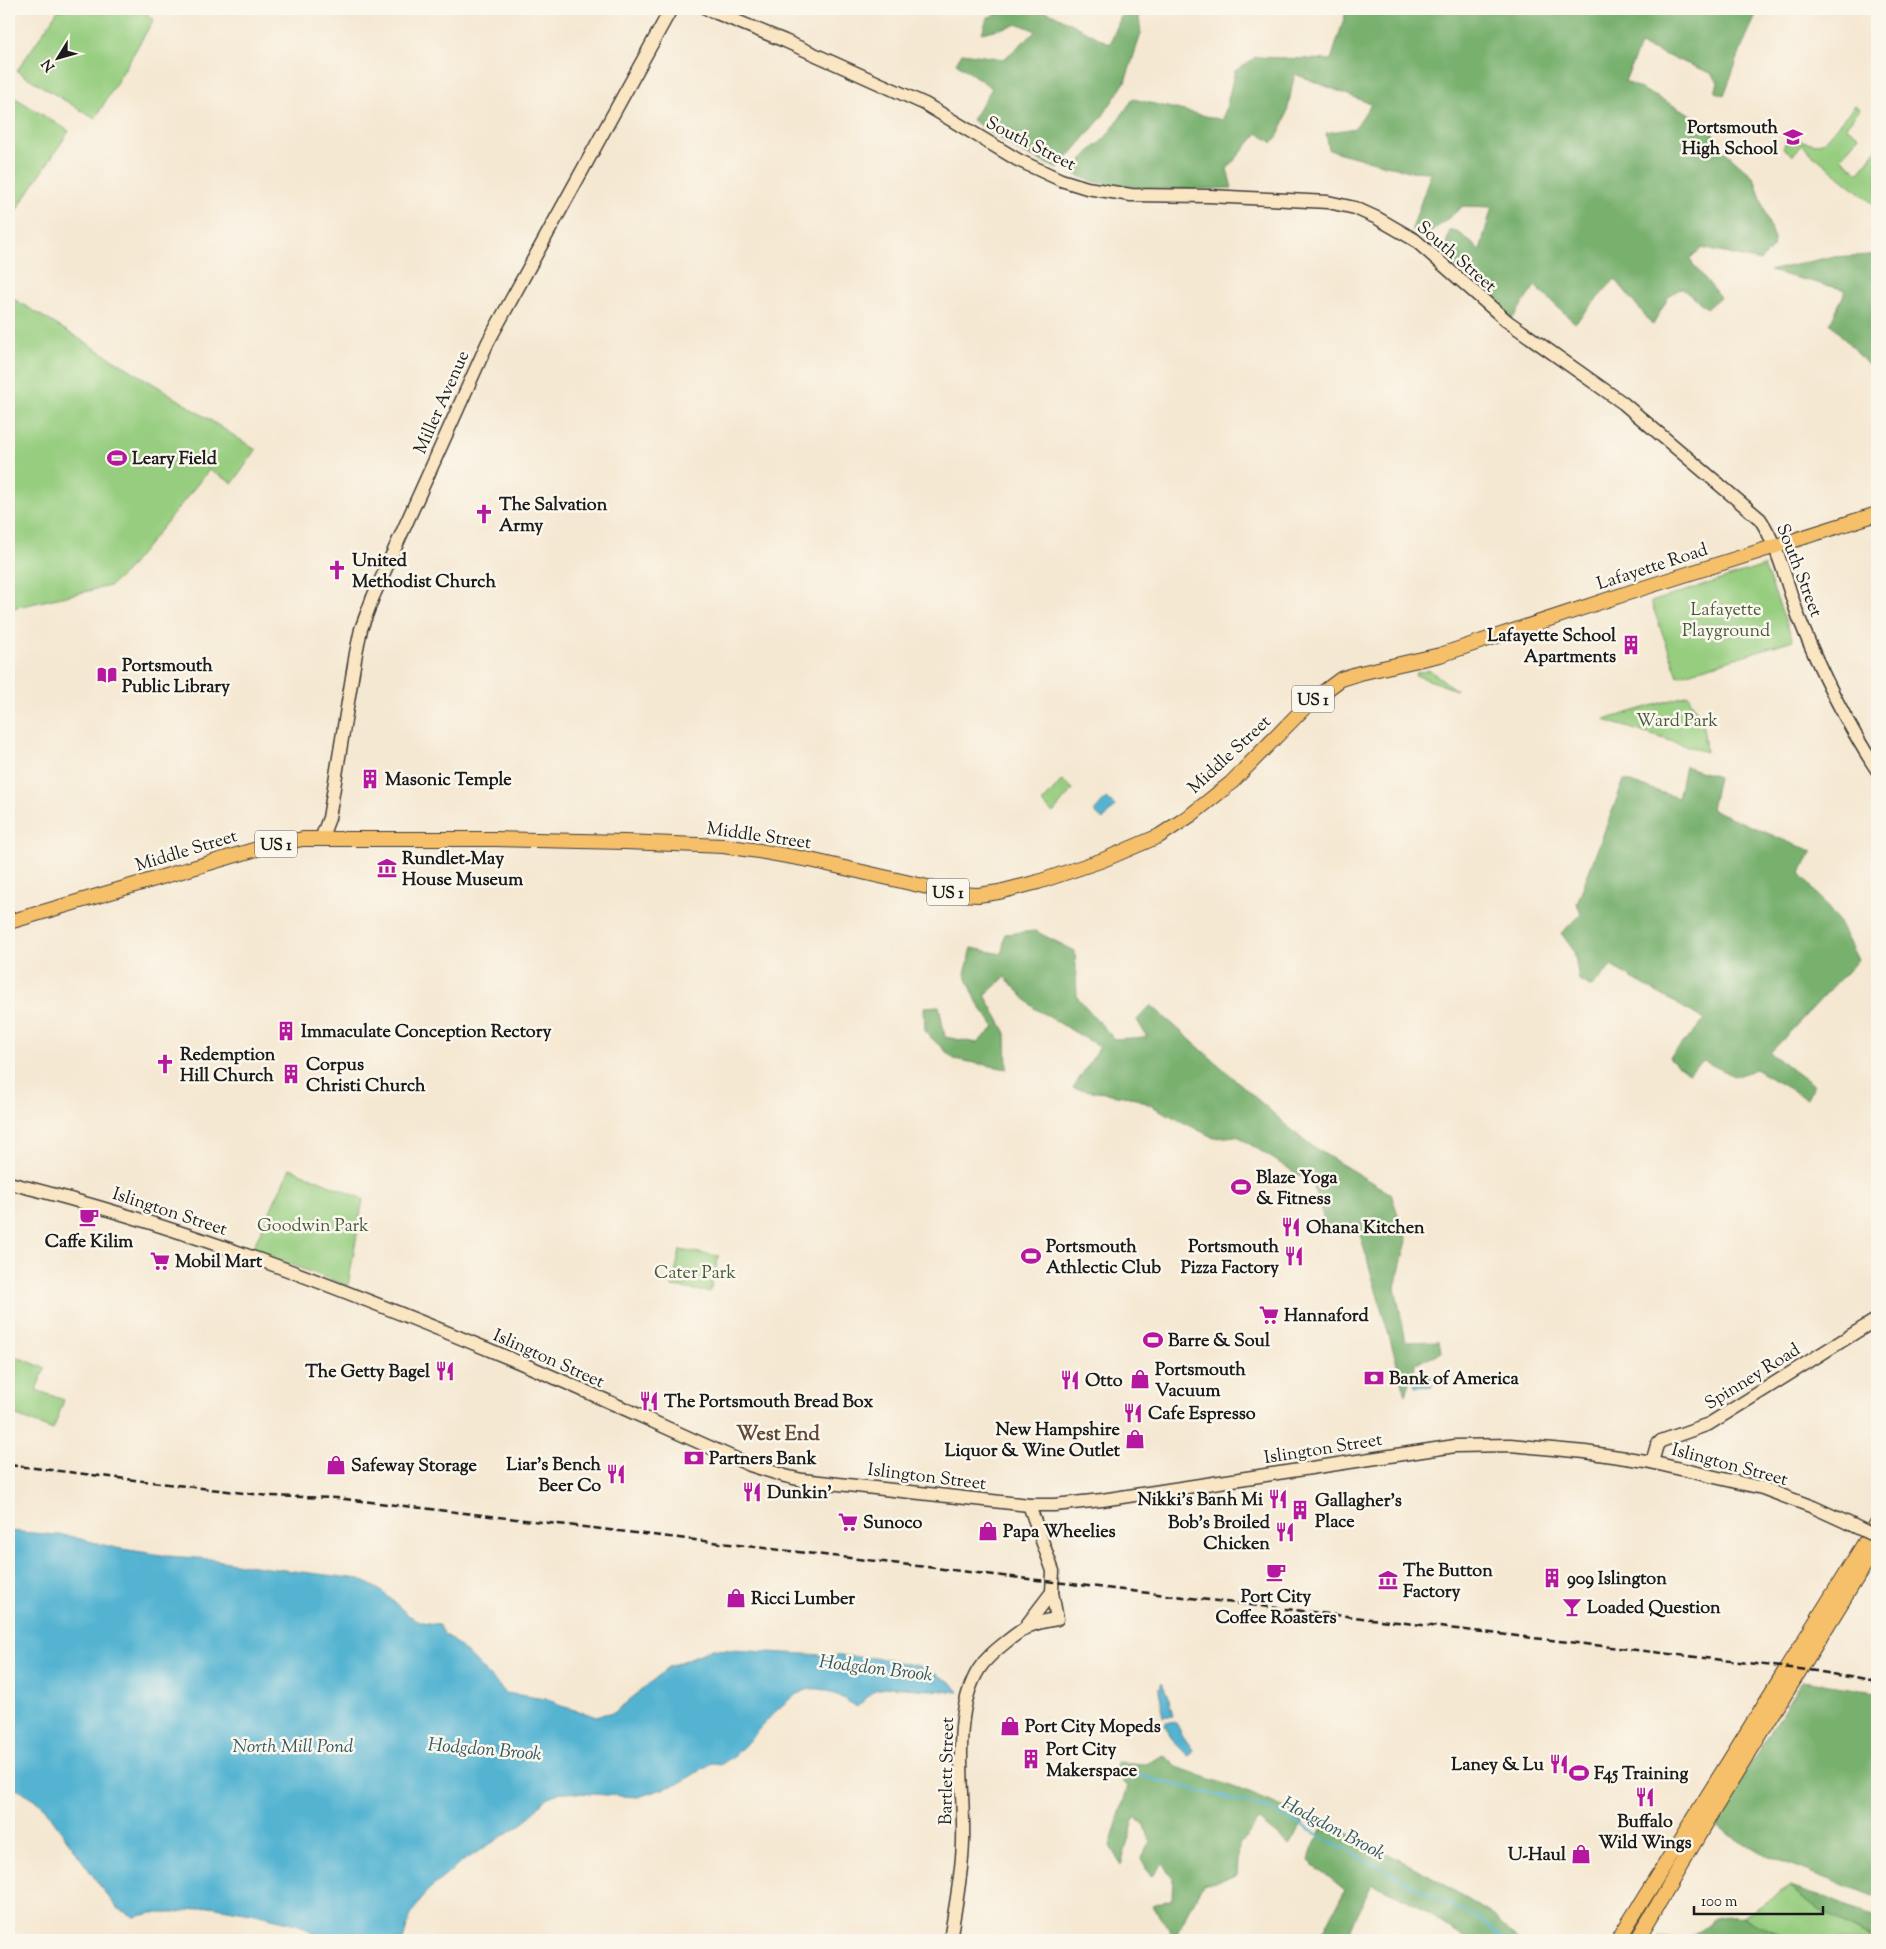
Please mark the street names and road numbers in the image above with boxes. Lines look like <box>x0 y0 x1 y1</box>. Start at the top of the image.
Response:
street label: South Street <box>981 111 1080 179</box>
street label: South Street <box>1410 216 1501 299</box>
street label: Miller Avenue <box>408 347 477 459</box>
street label: South Street <box>1768 520 1828 621</box>
street label: Lafayette Road <box>1594 538 1711 598</box>
road number: US 1 <box>1292 686 1334 712</box>
street label: Middle Street <box>1183 710 1278 801</box>
street label: Middle Street <box>705 817 813 857</box>
street label: Middle Street <box>132 824 241 880</box>
road number: US 1 <box>255 831 297 858</box>
road number: US 1 <box>927 879 969 906</box>
street label: Islington Street <box>109 1182 230 1244</box>
street label: Islington Street <box>488 1324 608 1396</box>
street label: Spinney Road <box>1700 1338 1806 1417</box>
street label: Islington Street <box>1262 1428 1384 1472</box>
street label: Islington Street <box>1668 1438 1790 1494</box>
street label: Islington Street <box>866 1458 988 1498</box>
street label: Bartlett Street <box>934 1717 962 1825</box>

